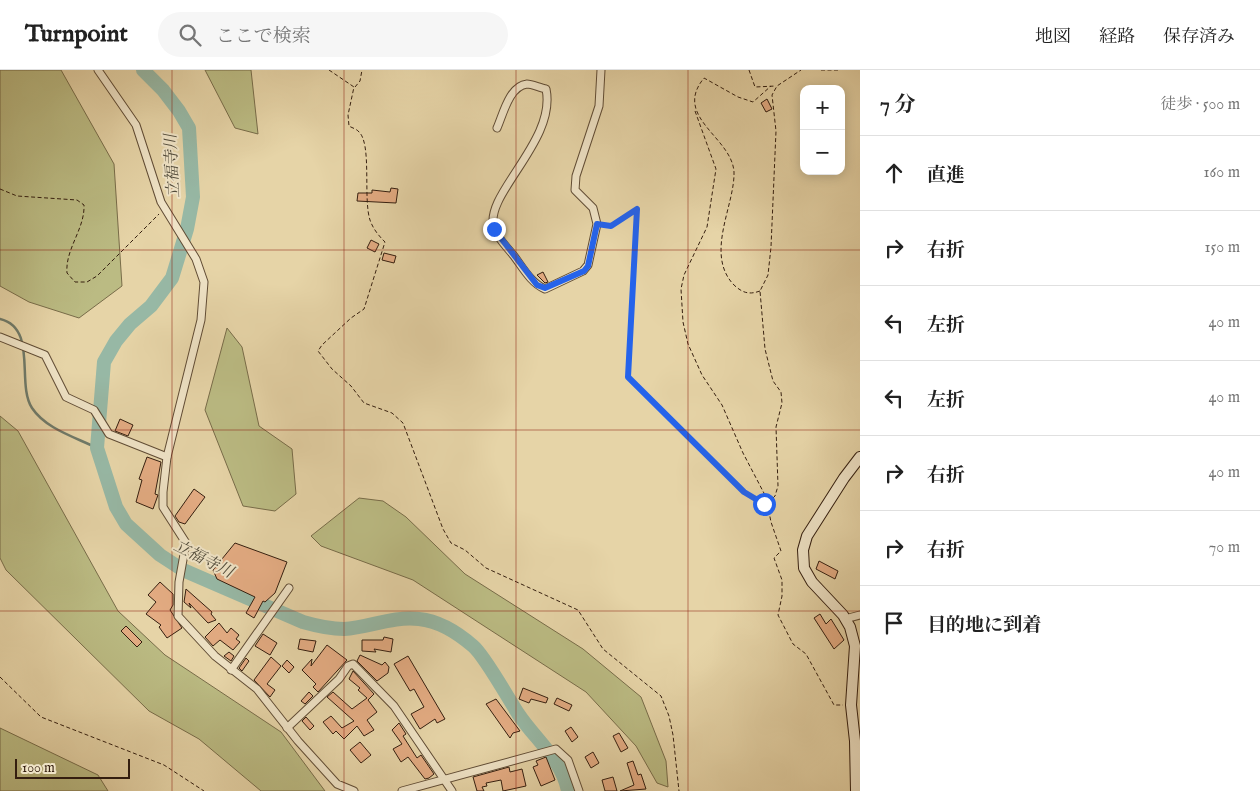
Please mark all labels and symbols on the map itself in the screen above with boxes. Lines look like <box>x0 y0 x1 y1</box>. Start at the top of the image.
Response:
water label: 立福寺川 <box>161 131 185 198</box>
route end <box>483 218 506 241</box>
route start <box>753 493 776 516</box>
water label: 立福寺川 <box>170 536 238 584</box>
scale bar <box>15 756 130 779</box>

